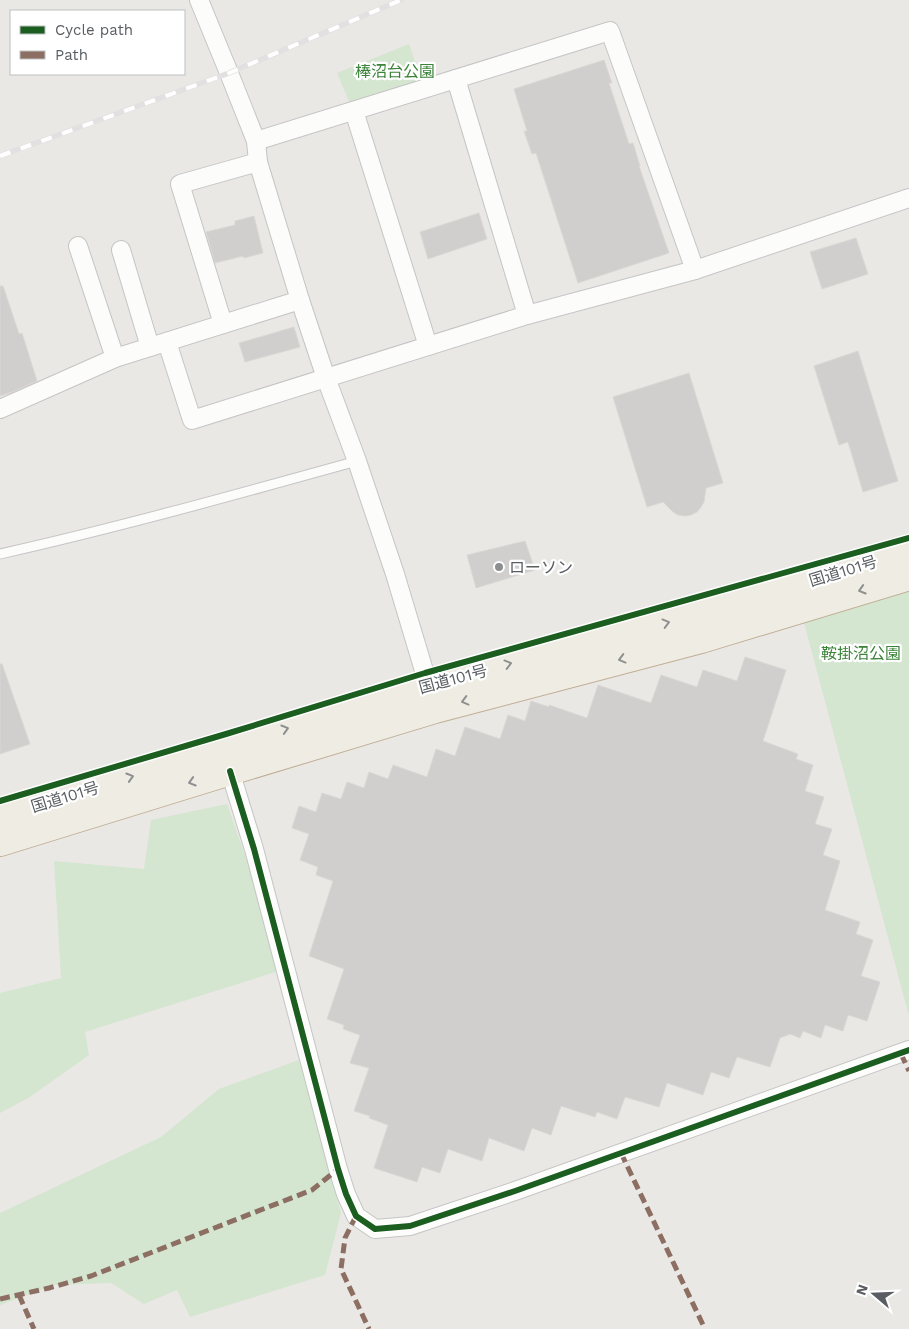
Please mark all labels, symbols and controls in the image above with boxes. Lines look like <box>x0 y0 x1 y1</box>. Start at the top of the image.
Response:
legend <box>10 10 185 75</box>
text: Cycle path <box>55 21 133 39</box>
text: Path <box>55 46 88 64</box>
park label: 棒沼台公園 <box>355 62 435 81</box>
street label: 国道101号 <box>807 552 879 590</box>
place label: ローソン <box>509 558 573 577</box>
marker: ローソン <box>493 561 505 573</box>
one-way arrow <box>859 585 867 595</box>
one-way arrow <box>661 618 670 629</box>
park label: 鞍掛沼公園 <box>821 644 901 663</box>
one-way arrow <box>619 654 627 664</box>
one-way arrow <box>504 659 513 670</box>
street label: 国道101号 <box>417 661 489 697</box>
one-way arrow <box>461 695 470 706</box>
one-way arrow <box>281 725 289 735</box>
one-way arrow <box>125 773 134 783</box>
one-way arrow <box>188 777 197 787</box>
street label: 国道101号 <box>29 778 101 816</box>
north arrow <box>849 1269 899 1319</box>
text: N <box>852 1282 871 1297</box>

